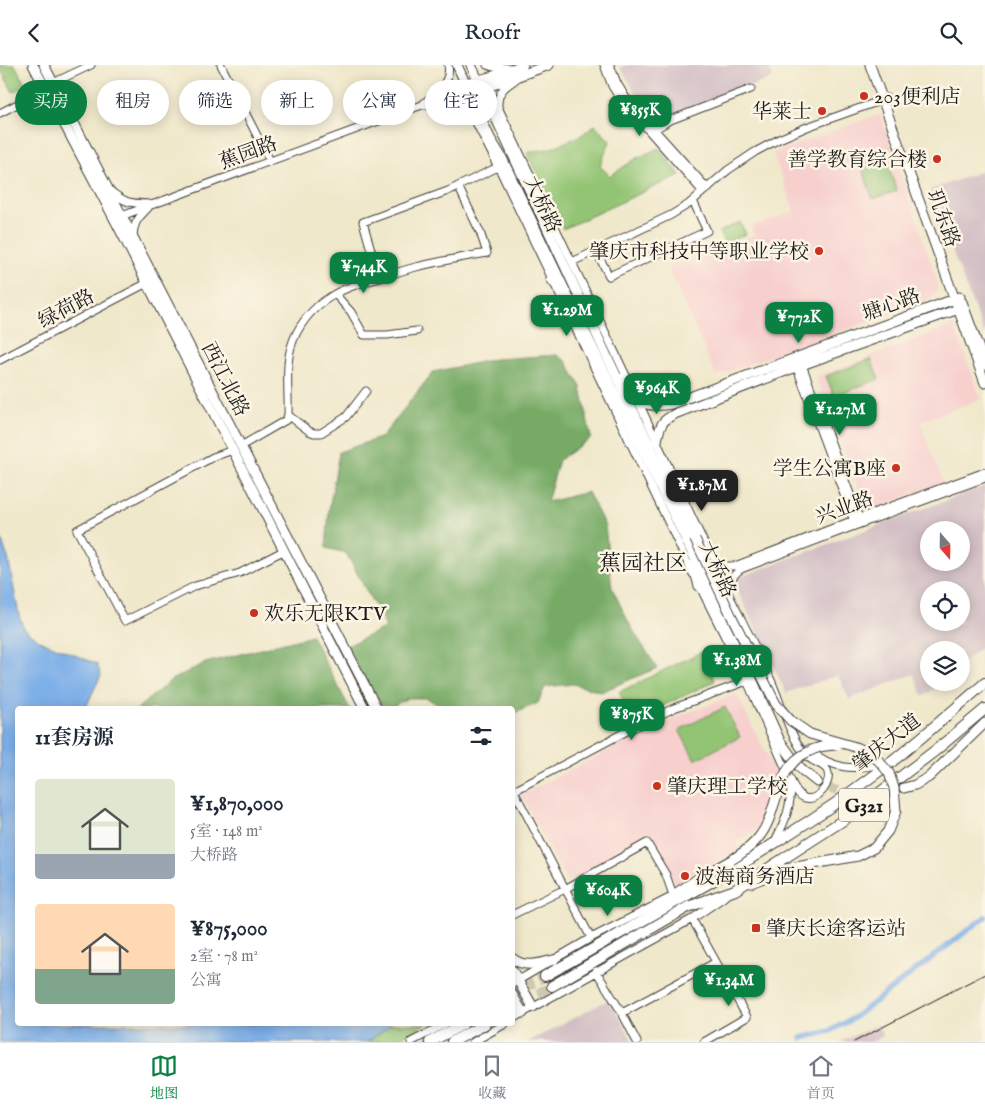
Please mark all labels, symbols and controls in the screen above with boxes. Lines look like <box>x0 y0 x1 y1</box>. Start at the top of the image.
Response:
icon: back <box>20 19 48 47</box>
text: Roofr <box>464 19 521 47</box>
icon: search <box>937 19 965 47</box>
chip: 买房 <box>15 80 87 125</box>
chip: 租房 <box>97 80 169 125</box>
chip: 筛选 <box>179 80 251 125</box>
chip: 新上 <box>261 80 333 125</box>
chip: 公寓 <box>343 80 415 125</box>
chip: 住宅 <box>425 80 497 125</box>
place label: 203便利店 <box>874 85 961 110</box>
marker: 203便利店 <box>858 90 870 102</box>
pin: ¥855K <box>605 95 675 137</box>
place label: 华莱士 <box>752 100 812 125</box>
text: ¥855K <box>619 101 661 121</box>
marker: 华莱士 <box>816 105 828 117</box>
street label: 蕉园路 <box>216 131 281 175</box>
place label: 善学教育综合楼 <box>787 148 927 173</box>
marker: 善学教育综合楼 <box>931 153 943 165</box>
street label: 大桥路 <box>518 172 566 237</box>
street label: 玑东路 <box>921 186 965 251</box>
place label: 肇庆市科技中等职业学校 <box>589 240 809 265</box>
marker: 肇庆市科技中等职业学校 <box>813 245 825 257</box>
pin: ¥744K <box>329 251 399 294</box>
text: ¥744K <box>341 258 387 278</box>
street label: 塘心路 <box>859 283 924 327</box>
street label: 绿荷路 <box>34 284 99 334</box>
pin: ¥1.29M <box>526 295 608 337</box>
text: ¥1.29M <box>542 301 592 321</box>
pin: ¥772K <box>764 301 834 344</box>
text: ¥772K <box>776 308 822 328</box>
street label: 西江北路 <box>195 338 254 421</box>
pin: ¥964K <box>622 373 692 415</box>
text: ¥964K <box>635 379 679 399</box>
pin: ¥1.27M <box>799 393 881 436</box>
text: ¥1.27M <box>815 400 865 420</box>
place label: 学生公寓B座 <box>773 457 886 482</box>
marker: 学生公寓B座 <box>890 462 902 474</box>
pin: ¥1.87M <box>661 469 743 512</box>
text: ¥1.87M <box>677 476 727 496</box>
street label: 兴业路 <box>812 486 877 530</box>
north arrow <box>920 521 970 571</box>
map controls <box>920 521 970 691</box>
street label: 大桥路 <box>693 537 741 602</box>
district label: 蕉园社区 <box>599 550 687 578</box>
button: locate <box>920 581 970 631</box>
place label: 欢乐无限KTV <box>264 602 387 627</box>
marker: 欢乐无限KTV <box>248 607 260 619</box>
button: layers <box>920 641 970 691</box>
pin: ¥1.38M <box>696 645 778 687</box>
text: ¥1.38M <box>713 651 761 671</box>
pin: ¥875K <box>597 699 667 741</box>
text: ¥875K <box>611 705 653 725</box>
street label: 肇庆大道 <box>848 709 926 778</box>
icon: filters <box>467 722 495 750</box>
text: 11套房源 <box>35 725 114 752</box>
place label: 肇庆理工学校 <box>667 775 787 800</box>
marker: 肇庆理工学校 <box>651 780 663 792</box>
road number: G321 <box>839 789 889 821</box>
text: ¥1,870,000 <box>190 791 284 818</box>
icon: home <box>75 799 135 859</box>
text: 5室 · 148 m² <box>190 822 263 842</box>
text: 大桥路 <box>190 846 238 866</box>
place label: 波海商务酒店 <box>695 865 815 890</box>
marker: 波海商务酒店 <box>679 870 691 882</box>
pin: ¥604K <box>573 875 643 917</box>
text: ¥604K <box>585 881 631 901</box>
text: ¥875,000 <box>190 916 268 943</box>
place label: 肇庆长途客运站 <box>766 917 906 942</box>
marker: 肇庆长途客运站 <box>750 922 762 934</box>
icon: home <box>75 924 135 984</box>
text: 2室 · 78 m² <box>190 947 258 967</box>
pin: ¥1.34M <box>688 965 770 1007</box>
text: 公寓 <box>190 971 222 991</box>
text: ¥1.34M <box>704 971 754 991</box>
tab: 地图 <box>150 1052 178 1103</box>
tab: 收藏 <box>478 1052 506 1103</box>
tab: 首页 <box>807 1052 835 1103</box>

